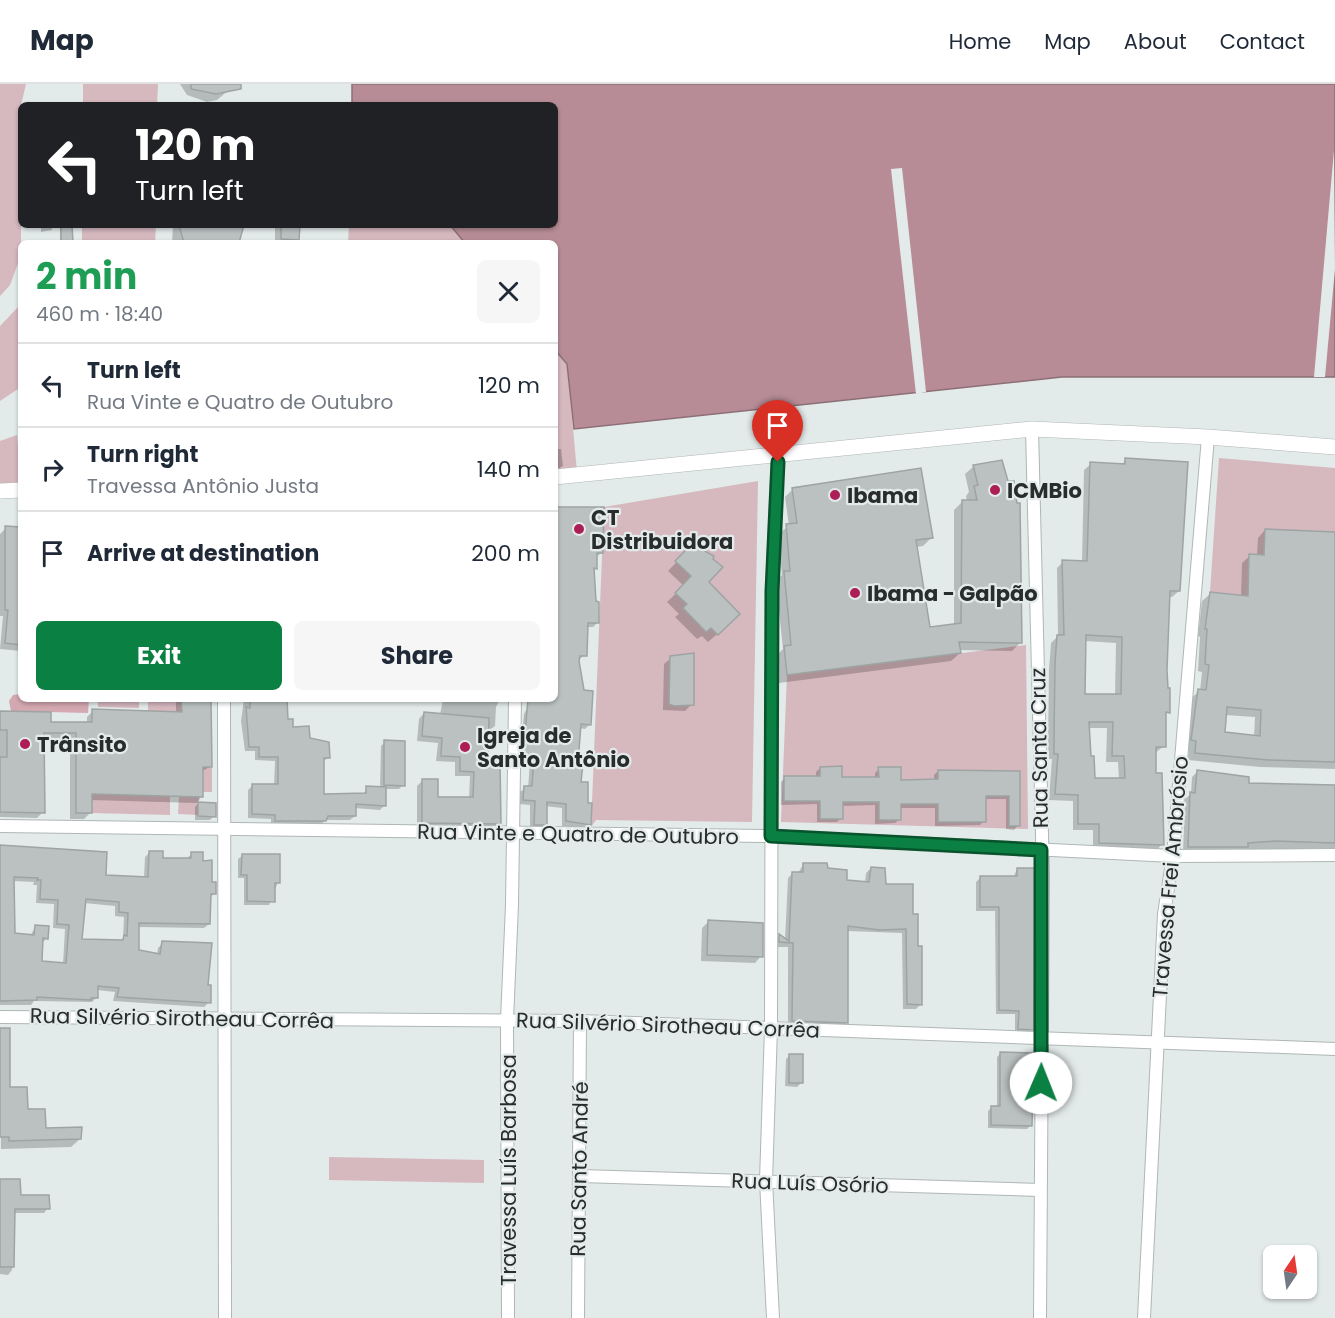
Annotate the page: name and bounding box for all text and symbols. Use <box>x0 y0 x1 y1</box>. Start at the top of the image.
text: Map <box>30 21 94 60</box>
text: Home <box>949 27 1011 56</box>
text: Map <box>1044 27 1091 56</box>
text: About <box>1124 27 1187 56</box>
text: Contact <box>1220 27 1305 56</box>
text: 120 m <box>135 116 256 175</box>
icon: left <box>36 126 114 204</box>
text: Turn left <box>135 172 244 209</box>
text: 2 min <box>36 251 137 302</box>
button: close <box>477 260 540 323</box>
text: 460 m · 18:40 <box>36 300 163 328</box>
text: Turn left <box>87 355 181 386</box>
icon: left <box>36 369 69 402</box>
text: 120 m <box>478 370 540 401</box>
text: Rua Vinte e Quatro de Outubro <box>87 388 393 416</box>
pin <box>752 400 803 462</box>
icon: arrive <box>761 409 794 442</box>
text: Turn right <box>87 439 198 470</box>
icon: right <box>36 453 69 486</box>
text: 140 m <box>477 454 540 485</box>
text: Travessa Antônio Justa <box>87 472 319 500</box>
place label: ICMBio <box>1007 476 1082 505</box>
place label: Ibama <box>847 481 918 510</box>
marker: ICMBio <box>988 483 1002 497</box>
marker: Ibama <box>828 488 842 502</box>
place label: CT Distribuidora <box>591 503 733 556</box>
marker: CT Distribuidora <box>572 522 586 536</box>
icon: arrive <box>36 537 69 570</box>
text: Arrive at destination <box>87 538 319 569</box>
text: 200 m <box>471 538 540 569</box>
place label: Ibama - Galpão <box>867 579 1038 608</box>
marker: Ibama - Galpão <box>848 586 862 600</box>
button: Exit <box>36 621 282 690</box>
button: Share <box>294 621 540 690</box>
street label: Rua Santa Cruz <box>1023 668 1055 828</box>
place label: Igreja de Santo Antônio <box>477 721 630 774</box>
place label: Trânsito <box>37 730 127 759</box>
marker: Trânsito <box>18 737 32 751</box>
marker: Igreja de Santo Antônio <box>458 740 472 754</box>
street label: Travessa Frei Ambrósio <box>1145 755 1195 999</box>
street label: Rua Vinte e Quatro de Outubro <box>417 817 739 851</box>
street label: Rua Silvério Sirotheau Corrêa <box>30 1001 334 1035</box>
street label: Rua Silvério Sirotheau Corrêa <box>516 1005 820 1045</box>
position arrow <box>1009 1051 1073 1115</box>
street label: Travessa Luís Barbosa <box>494 1054 523 1286</box>
street label: Rua Santo André <box>563 1081 595 1257</box>
street label: Rua Luís Osório <box>731 1166 889 1200</box>
north arrow <box>1263 1245 1317 1299</box>
map controls <box>1263 1245 1317 1299</box>

